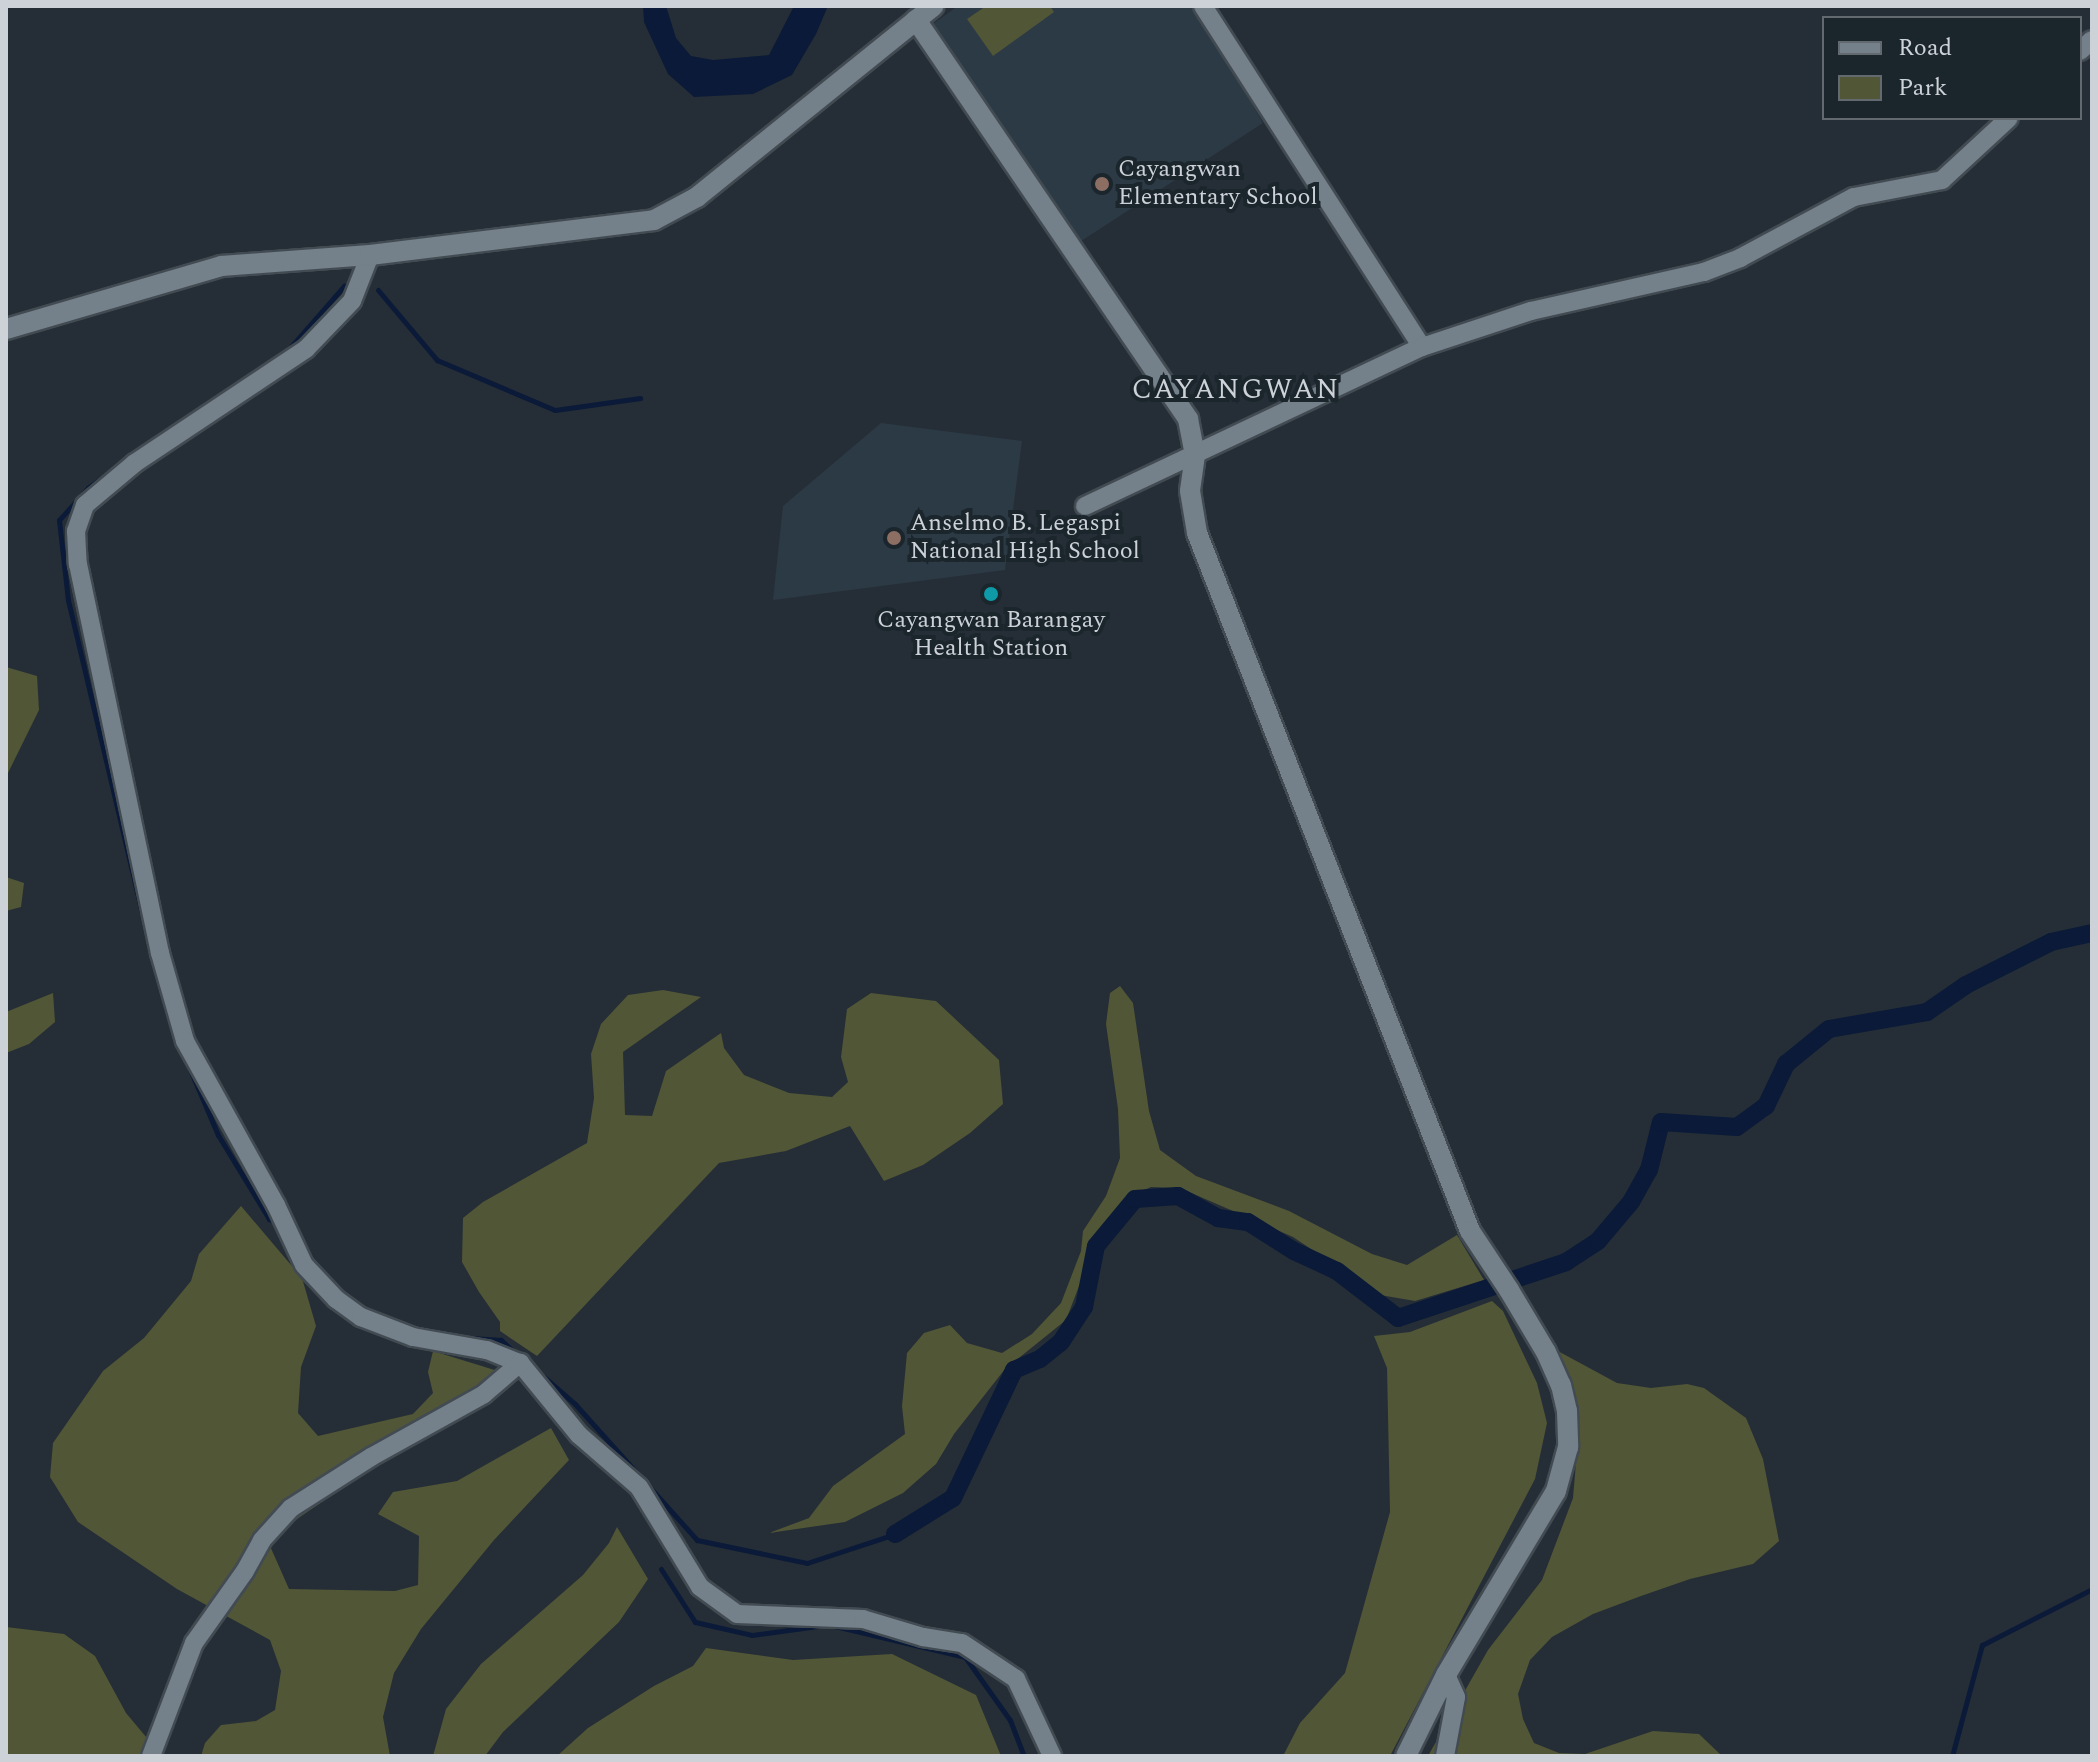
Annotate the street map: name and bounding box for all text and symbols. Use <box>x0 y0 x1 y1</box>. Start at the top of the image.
legend <box>1822 16 2082 120</box>
text: Road <box>1898 30 1952 66</box>
text: Park <box>1898 70 1948 106</box>
place label: Cayangwan Elementary School <box>1118 156 1318 212</box>
marker: Cayangwan Elementary School <box>1093 175 1111 193</box>
district label: CAYANGWAN <box>1132 373 1340 407</box>
place label: Anselmo B. Legaspi National High School <box>910 510 1140 566</box>
marker: Anselmo B. Legaspi National High School <box>885 529 903 547</box>
marker: Cayangwan Barangay Health Station <box>982 585 1000 603</box>
place label: Cayangwan Barangay Health Station <box>877 607 1105 663</box>

